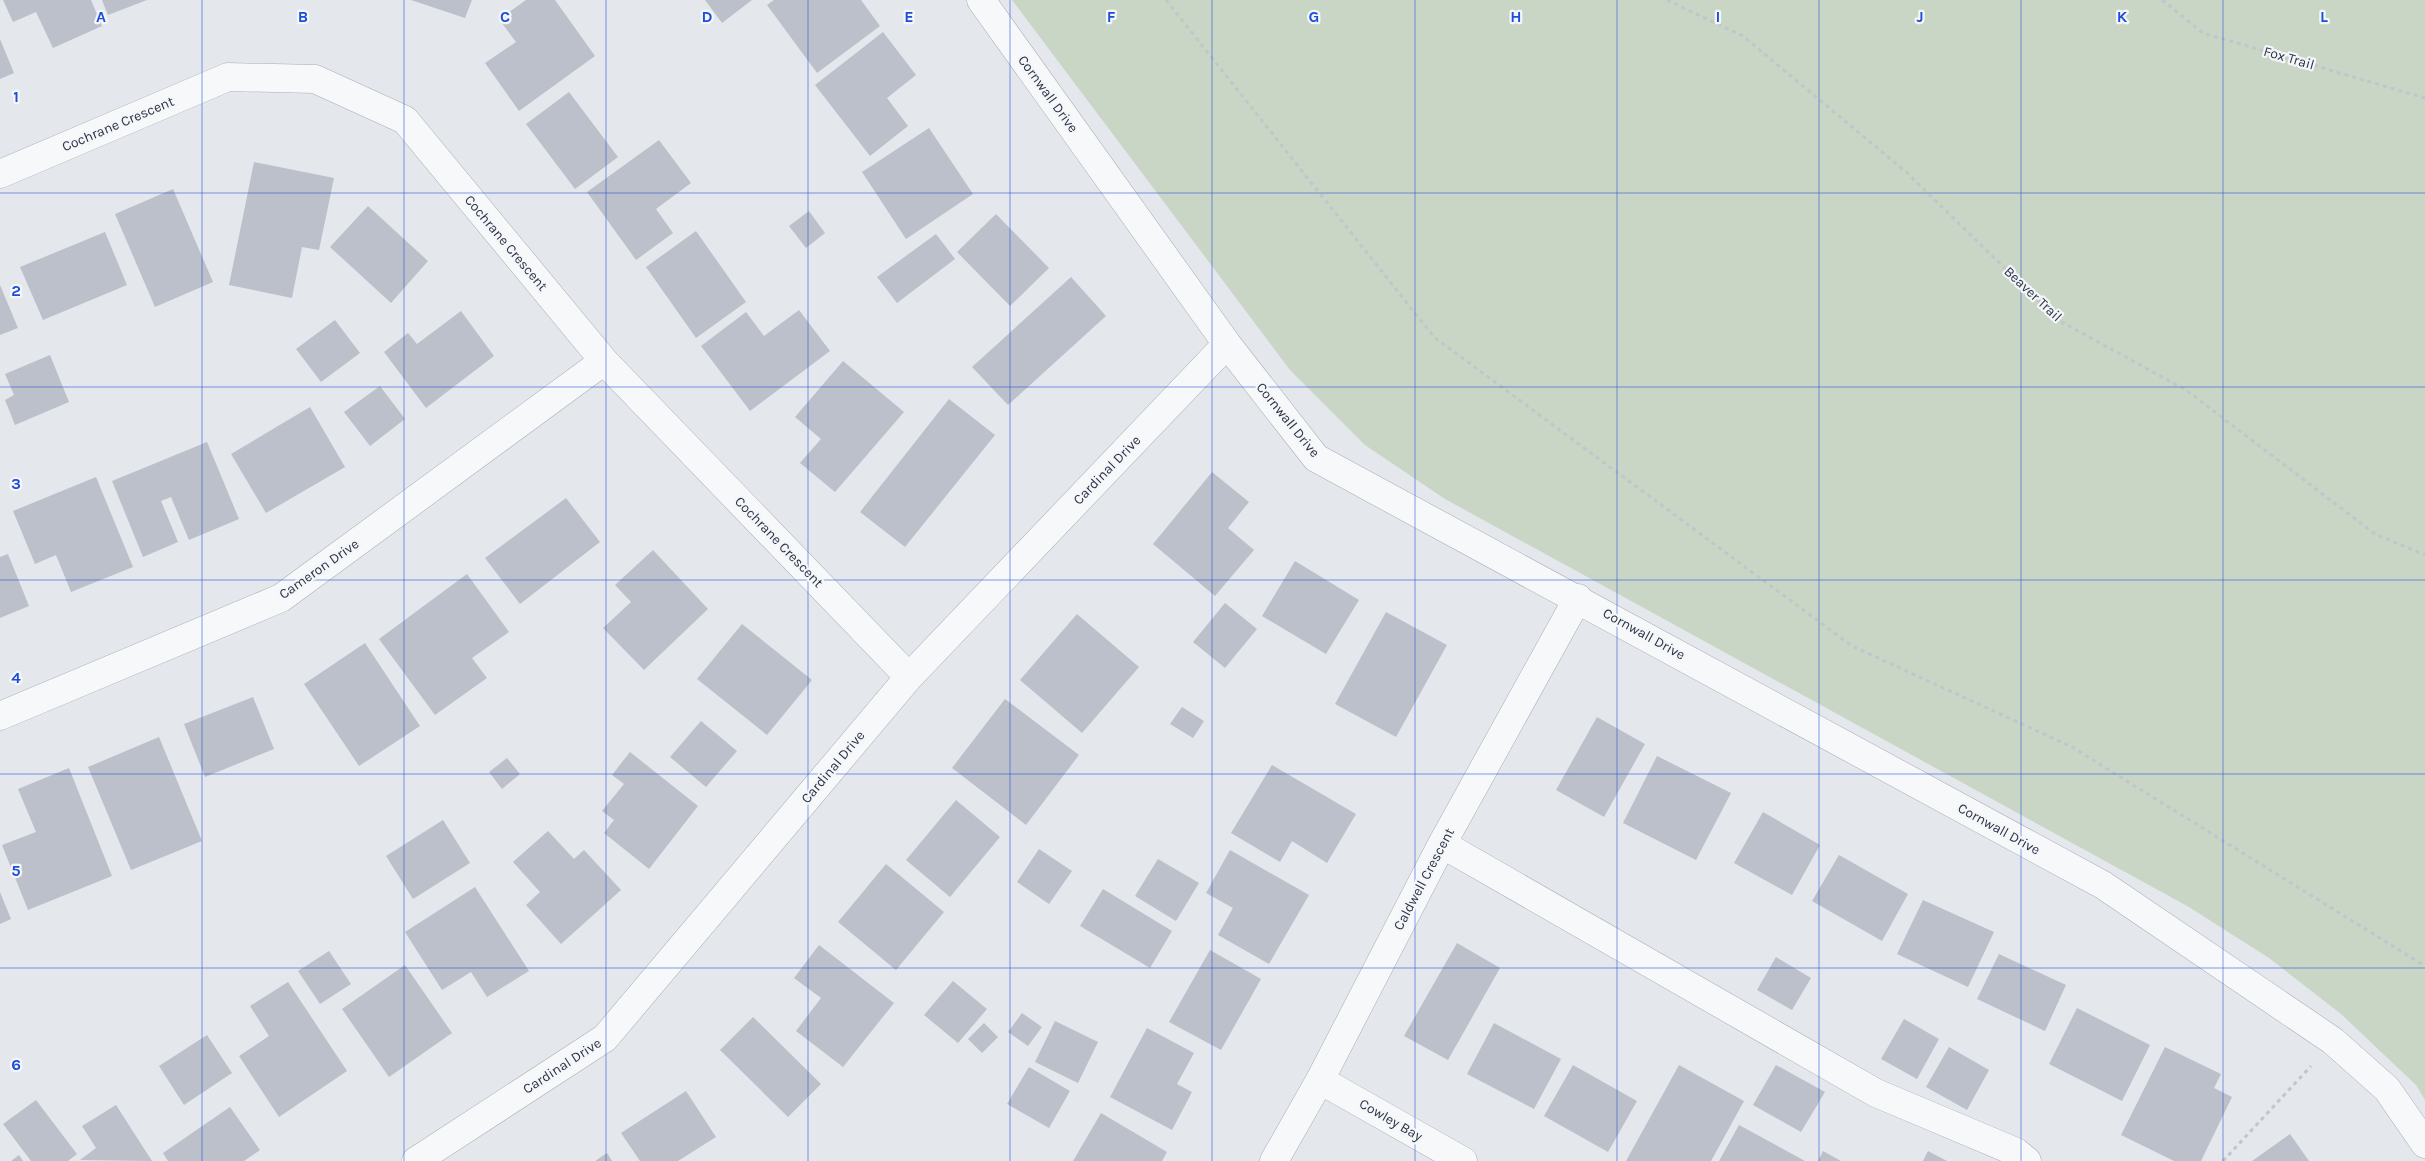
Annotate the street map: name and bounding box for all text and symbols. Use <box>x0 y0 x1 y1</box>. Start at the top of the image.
text: A <box>96 7 106 26</box>
text: B <box>298 7 308 26</box>
text: C <box>500 7 510 26</box>
text: D <box>702 7 713 26</box>
text: E <box>904 7 914 26</box>
text: F <box>1107 7 1116 26</box>
text: G <box>1309 7 1319 26</box>
text: H <box>1510 7 1522 26</box>
text: I <box>1716 7 1720 26</box>
text: J <box>1916 7 1924 26</box>
text: K <box>2117 7 2128 26</box>
text: L <box>2320 7 2328 26</box>
street label: Fox Trail <box>2262 43 2316 73</box>
street label: Cornwall Drive <box>1014 52 1082 136</box>
text: 1 <box>13 87 19 106</box>
street label: Cochrane Crescent <box>59 93 177 155</box>
street label: Cochrane Crescent <box>461 192 551 294</box>
street label: Beaver Trail <box>2000 263 2066 325</box>
text: 2 <box>11 281 21 300</box>
street label: Cornwall Drive <box>1253 379 1323 461</box>
street label: Cardinal Drive <box>1070 432 1144 508</box>
text: 3 <box>11 474 21 493</box>
street label: Cochrane Crescent <box>731 493 827 591</box>
street label: Cameron Drive <box>276 535 362 603</box>
street label: Cornwall Drive <box>1600 604 1688 664</box>
text: 4 <box>11 668 21 687</box>
street label: Cardinal Drive <box>798 727 868 807</box>
street label: Cornwall Drive <box>1955 799 2043 859</box>
street label: Caldwell Crescent <box>1390 825 1458 933</box>
text: 5 <box>11 861 21 880</box>
street label: Cardinal Drive <box>520 1034 604 1098</box>
text: 6 <box>11 1055 21 1074</box>
street label: Cowley Bay <box>1356 1095 1426 1145</box>

